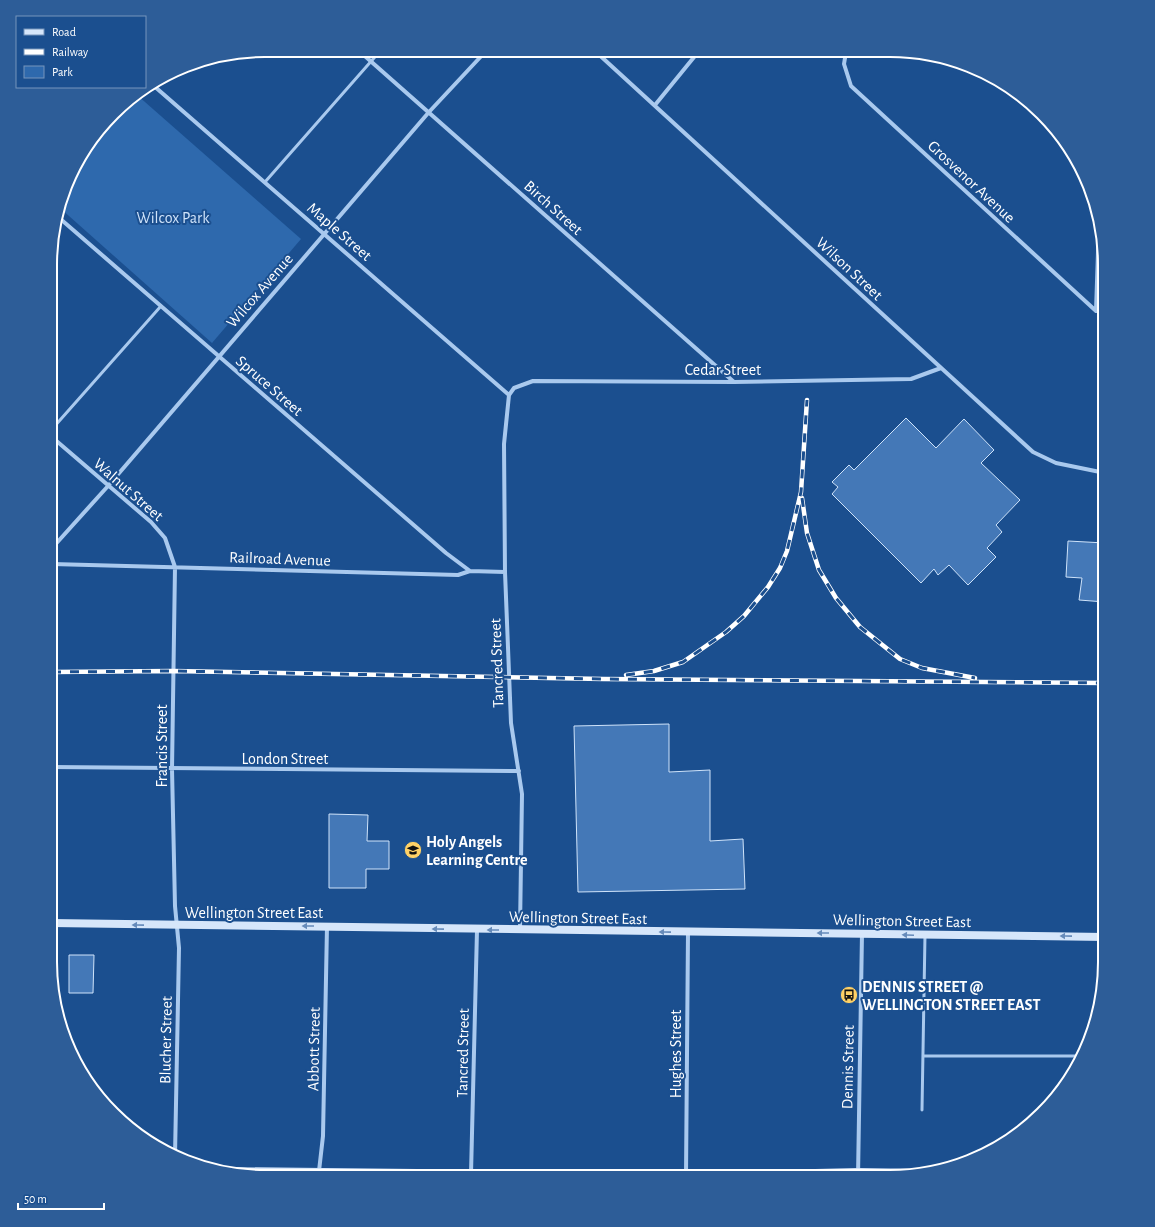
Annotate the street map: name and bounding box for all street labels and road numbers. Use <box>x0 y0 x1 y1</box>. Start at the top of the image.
street label: Grosvenor Avenue <box>925 138 1018 226</box>
street label: Birch Street <box>521 178 586 238</box>
street label: Maple Street <box>304 200 375 264</box>
street label: Wilson Street <box>813 234 886 303</box>
street label: Wilcox Avenue <box>223 251 296 331</box>
street label: Spruce Street <box>233 353 306 419</box>
street label: Cedar Street <box>685 362 761 378</box>
street label: Walnut Street <box>90 455 166 524</box>
street label: Railroad Avenue <box>229 549 331 569</box>
street label: Tancred Street <box>487 618 507 708</box>
street label: Francis Street <box>154 704 170 788</box>
street label: London Street <box>242 751 328 767</box>
street label: Wellington Street East <box>185 905 323 921</box>
street label: Wellington Street East <box>509 909 647 927</box>
street label: Wellington Street East <box>833 912 971 930</box>
street label: Blucher Street <box>157 996 175 1084</box>
street label: Abbott Street <box>305 1007 323 1091</box>
street label: Tancred Street <box>454 1008 472 1098</box>
street label: Hughes Street <box>668 1010 684 1098</box>
street label: Dennis Street <box>839 1025 857 1109</box>

